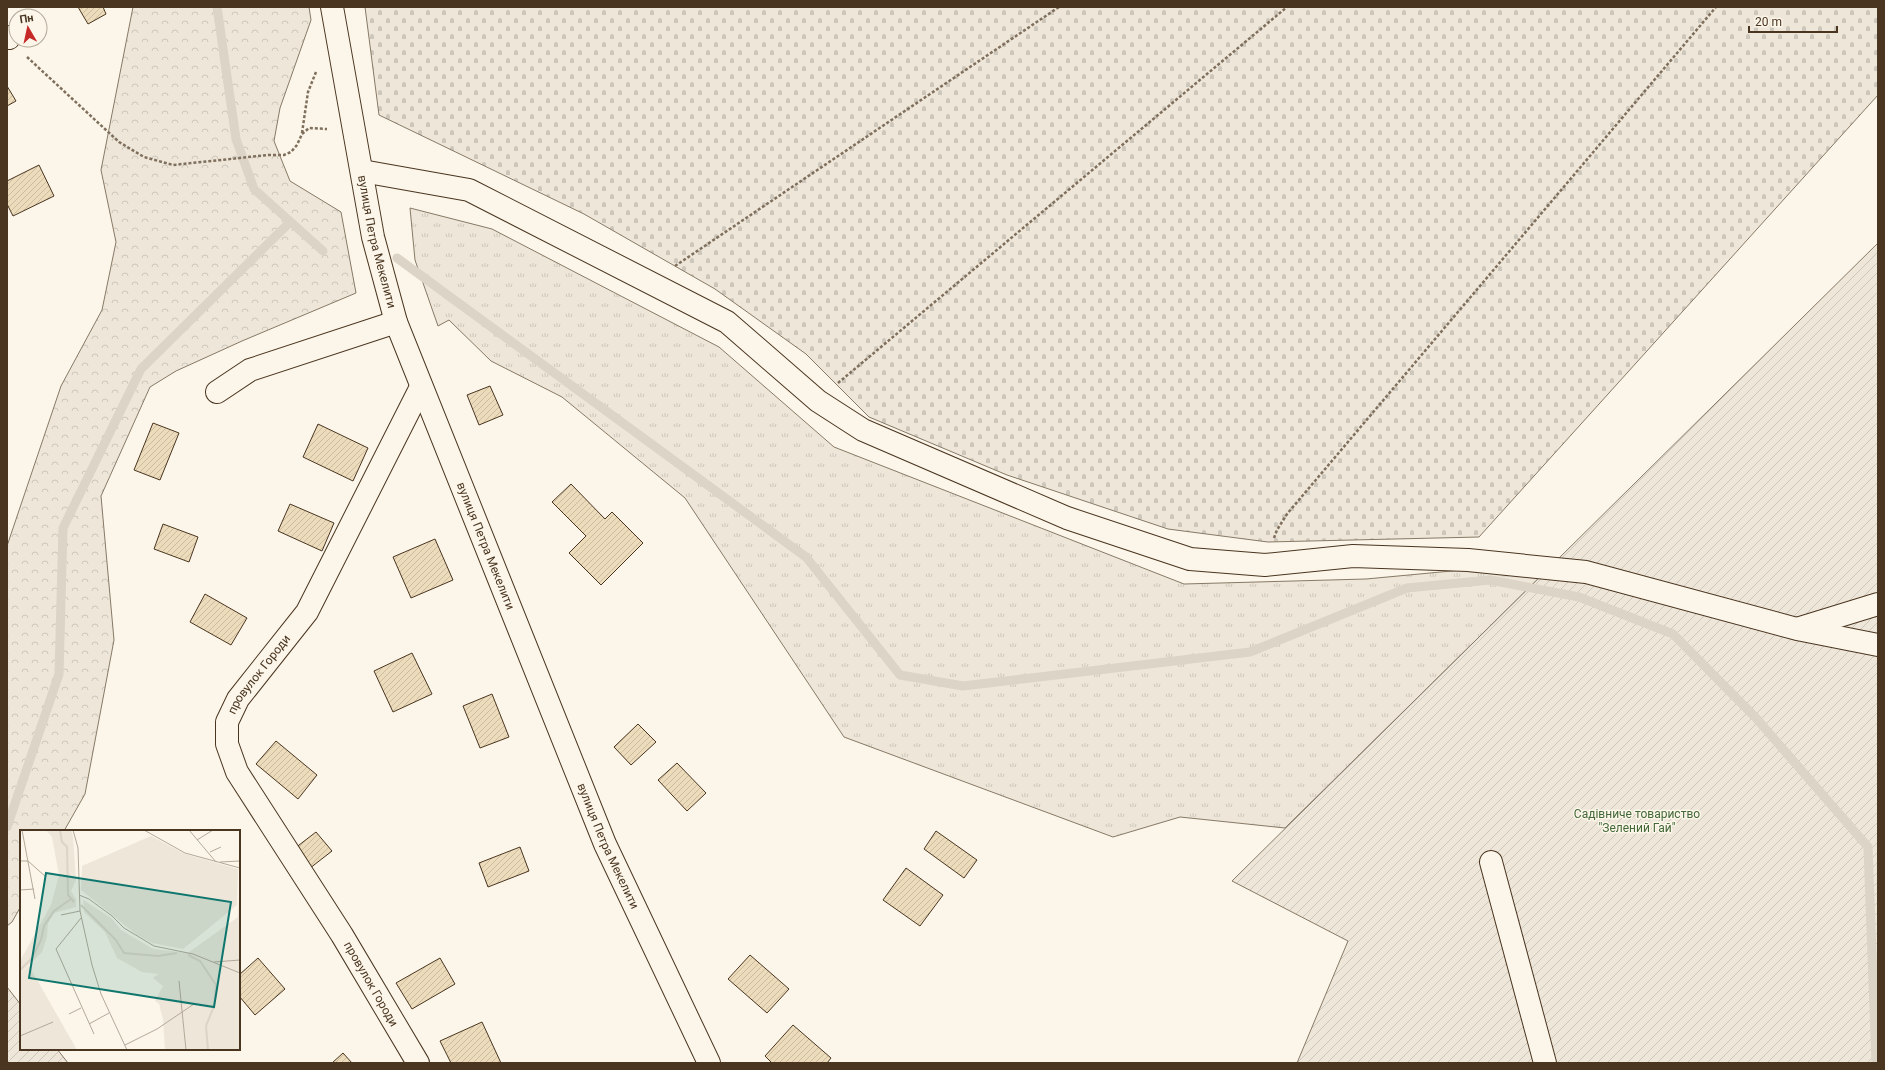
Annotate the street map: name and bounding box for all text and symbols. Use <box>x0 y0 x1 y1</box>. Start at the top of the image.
north arrow <box>8 8 48 48</box>
scale bar <box>1749 8 1837 34</box>
text: Пн <box>19 11 34 26</box>
text: 20 m <box>1755 15 1782 29</box>
street label: вулиця Петра Мекелити <box>355 174 399 310</box>
street label: вулиця Петра Мекелити <box>454 480 518 612</box>
street label: провулок Городи <box>225 632 293 716</box>
street label: вулиця Петра Мекелити <box>574 781 642 911</box>
park label: Садівниче товариство "Зелений Гай" <box>1574 807 1700 835</box>
inset map <box>20 830 240 1050</box>
street label: провулок Городи <box>341 939 401 1029</box>

